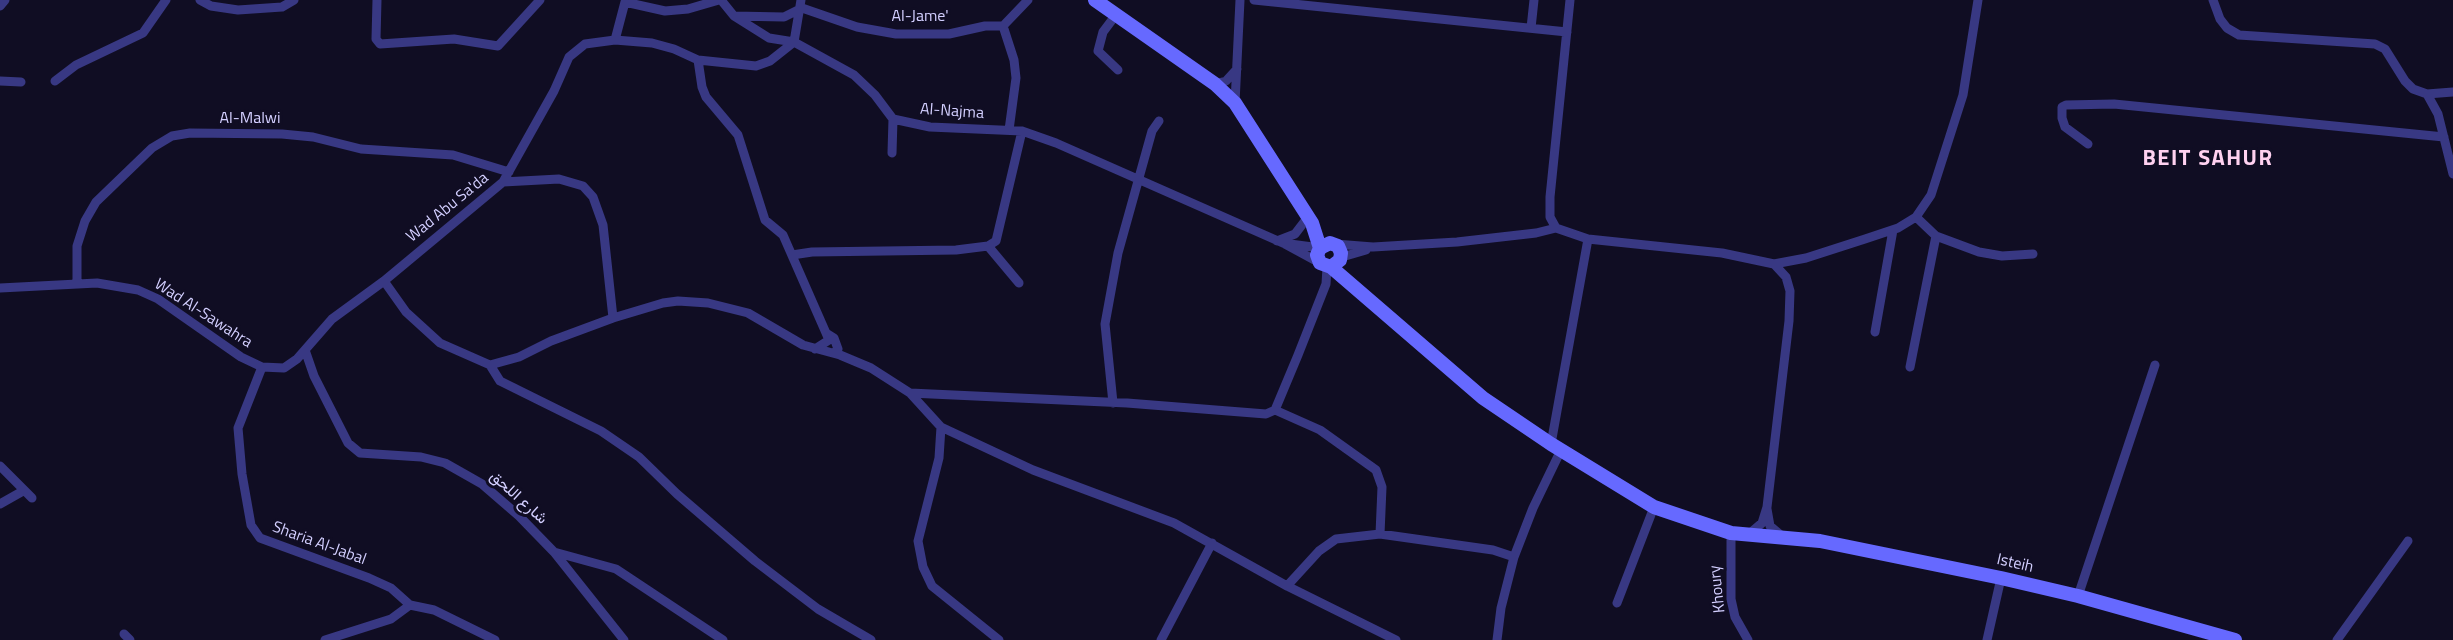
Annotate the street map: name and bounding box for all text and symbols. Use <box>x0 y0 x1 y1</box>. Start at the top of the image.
street label: Al-Jame' <box>892 7 948 27</box>
street label: Al-Najma <box>919 100 985 124</box>
street label: Al-Malwi <box>219 109 281 129</box>
district label: BEIT SAHUR <box>2142 147 2274 173</box>
street label: Wad Abu Sa'da <box>403 169 493 247</box>
street label: Wad Al-Sawahra <box>151 275 255 353</box>
street label: شارع اللحق <box>485 467 551 529</box>
street label: Sharia Al-Jabal <box>269 518 369 570</box>
street label: Isteih <box>1995 550 2035 578</box>
street label: Khoury <box>1706 564 1730 614</box>

